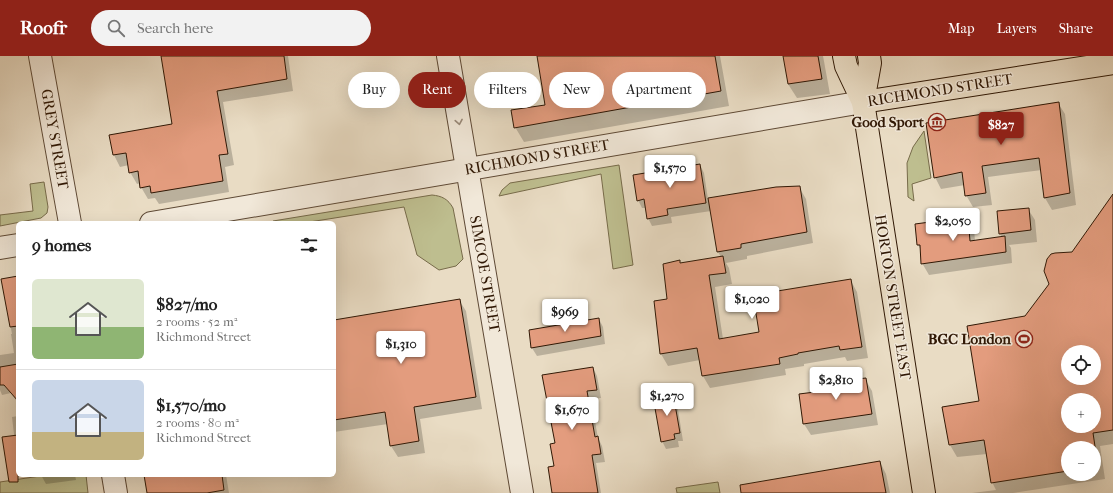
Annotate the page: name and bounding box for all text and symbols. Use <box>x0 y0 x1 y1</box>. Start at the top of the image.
search box <box>91 10 371 46</box>
text: Roofr <box>20 17 67 39</box>
icon: search <box>105 17 127 39</box>
text: Search here <box>137 19 213 37</box>
text: Map <box>948 20 975 37</box>
text: Layers <box>997 20 1037 37</box>
text: Share <box>1059 20 1093 37</box>
street label: RICHMOND STREET <box>866 69 1015 110</box>
chip: Buy <box>348 72 400 108</box>
chip: Rent <box>408 72 466 108</box>
chip: Filters <box>474 72 541 108</box>
chip: New <box>549 72 604 108</box>
chip: Apartment <box>612 72 706 108</box>
street label: GREY STREET <box>37 88 73 191</box>
museum icon: Good Sport <box>927 112 947 132</box>
pin: $827 <box>977 112 1025 146</box>
place label: Good Sport <box>852 113 925 131</box>
text: $827 <box>988 117 1014 132</box>
one-way arrow <box>455 119 463 125</box>
street label: RICHMOND STREET <box>463 135 612 179</box>
pin: $1,570 <box>637 155 703 189</box>
text: $1,570 <box>654 160 686 175</box>
pin: $2,050 <box>920 208 986 242</box>
street label: HORTON STREET EAST <box>871 213 915 382</box>
text: $2,050 <box>935 213 971 228</box>
street label: SIMCOE STREET <box>466 214 504 335</box>
icon: filters <box>298 234 320 256</box>
text: 9 homes <box>32 235 91 255</box>
pin: $1,020 <box>719 286 785 320</box>
text: $1,020 <box>734 291 770 306</box>
text: $827/mo <box>156 294 217 314</box>
icon: home <box>64 295 112 343</box>
pin: $969 <box>541 299 589 333</box>
text: $969 <box>551 304 579 319</box>
text: 2 rooms · 52 m² <box>156 314 237 329</box>
text: Richmond Street <box>156 329 251 344</box>
sports icon: BGC London <box>1014 329 1034 349</box>
place label: BGC London <box>928 330 1011 348</box>
pin: $1,310 <box>368 331 434 365</box>
text: $1,310 <box>385 336 417 351</box>
map controls <box>1061 345 1101 481</box>
button: locate <box>1061 345 1101 385</box>
pin: $2,810 <box>803 367 869 401</box>
text: $2,810 <box>819 372 853 387</box>
pin: $1,270 <box>634 383 700 417</box>
text: $1,270 <box>650 388 684 403</box>
button: + <box>1061 393 1101 433</box>
text: $1,570/mo <box>156 395 226 415</box>
icon: home <box>64 396 112 444</box>
pin: $1,670 <box>539 397 605 431</box>
text: $1,670 <box>555 402 589 417</box>
text: 2 rooms · 80 m² <box>156 415 239 430</box>
text: Richmond Street <box>156 430 251 445</box>
button: − <box>1061 441 1101 481</box>

